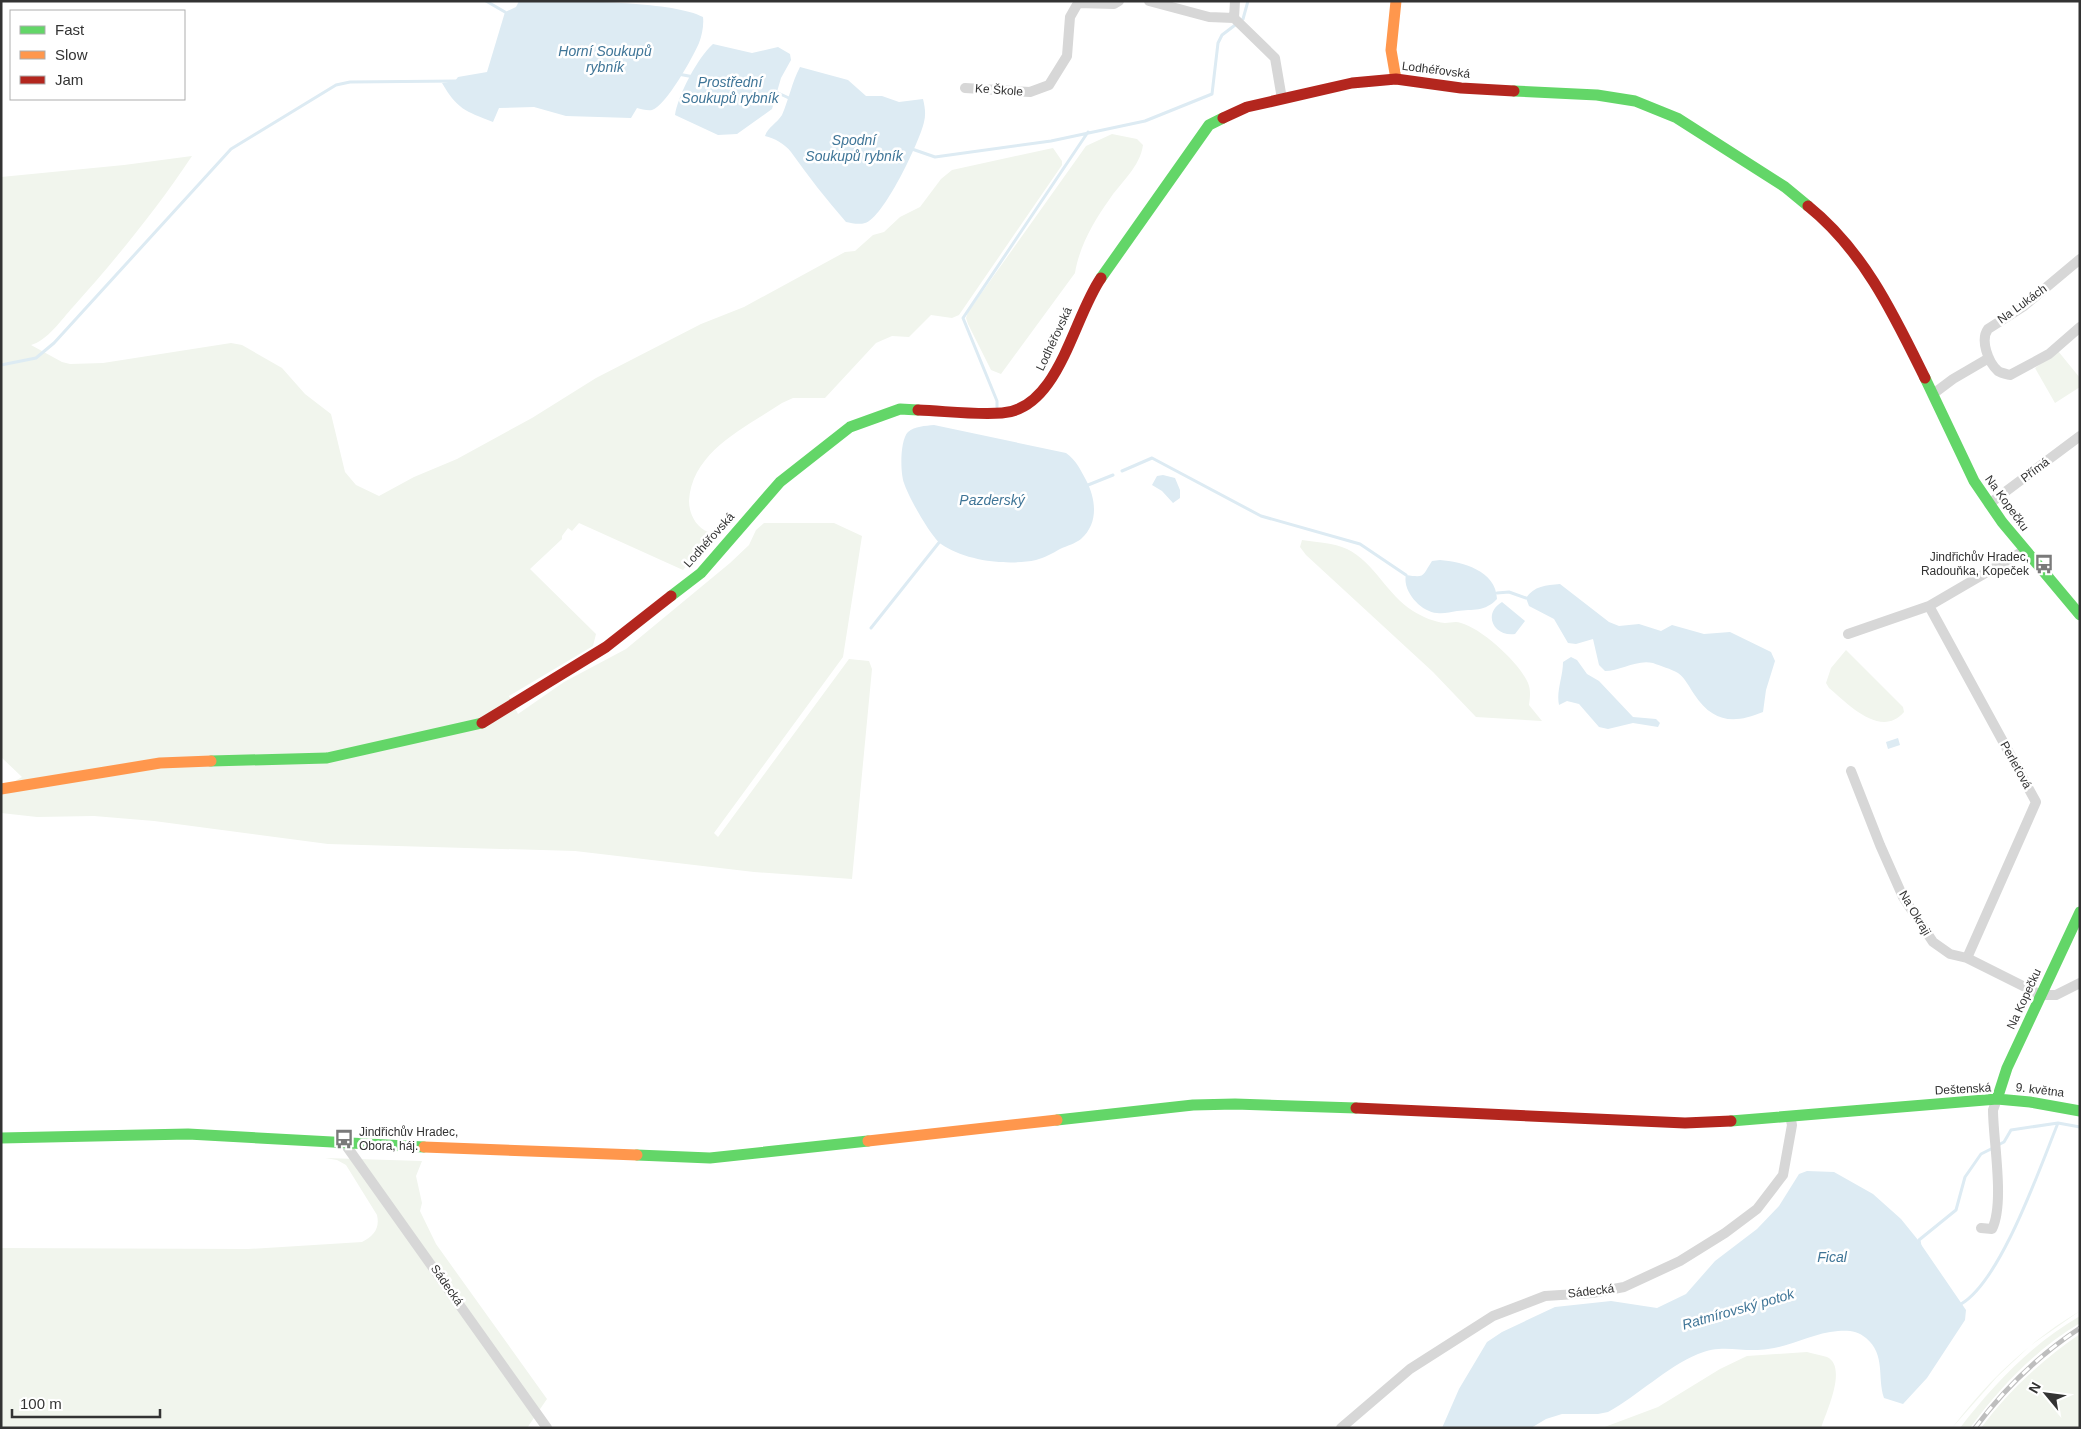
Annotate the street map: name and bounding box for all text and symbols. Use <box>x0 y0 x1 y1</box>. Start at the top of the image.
legend <box>10 10 185 100</box>
text: Fast <box>55 21 85 38</box>
water label: Horní Soukupů rybník <box>558 43 652 75</box>
text: Slow <box>55 46 88 63</box>
street label: Lodhéřovská <box>1401 59 1471 81</box>
text: Jam <box>55 71 83 88</box>
water label: Prostřední Soukupů rybník <box>681 74 780 106</box>
street label: Ke Škole <box>975 80 1024 99</box>
water label: Spodní Soukupů rybník <box>805 132 904 164</box>
street label: Na Lukách <box>1995 281 2049 327</box>
street label: Lodhéřovská <box>1033 305 1075 373</box>
street label: Přímá <box>2018 455 2052 485</box>
street label: Na Kopečku <box>1982 472 2032 534</box>
water label: Pazderský <box>959 492 1026 508</box>
street label: Lodhéřovská <box>681 510 737 570</box>
place label: Jindřichův Hradec, Radouňka, Kopeček <box>1921 550 2030 578</box>
bus stop icon: Jindřichův Hradec, Radouňka, Kopeček <box>2033 553 2055 575</box>
street label: Perleťová <box>1997 739 2035 791</box>
street label: Na Okraji <box>1896 888 1934 938</box>
street label: Na Kopečku <box>2004 966 2044 1032</box>
street label: 9. května <box>2015 1080 2065 1100</box>
street label: Deštenská <box>1934 1081 1992 1097</box>
place label: Jindřichův Hradec, Obora, háj. <box>359 1125 458 1153</box>
bus stop icon: Jindřichův Hradec, Obora, háj. <box>333 1128 355 1150</box>
water label: Fical <box>1817 1249 1848 1265</box>
street label: Sádecká <box>428 1262 466 1308</box>
street label: Sádecká <box>1567 1281 1615 1301</box>
water label: Ratmírovský potok <box>1680 1285 1797 1333</box>
north arrow <box>2021 1369 2071 1419</box>
text: N <box>2025 1379 2044 1396</box>
scale bar <box>12 1386 160 1418</box>
text: 100 m <box>20 1395 62 1412</box>

